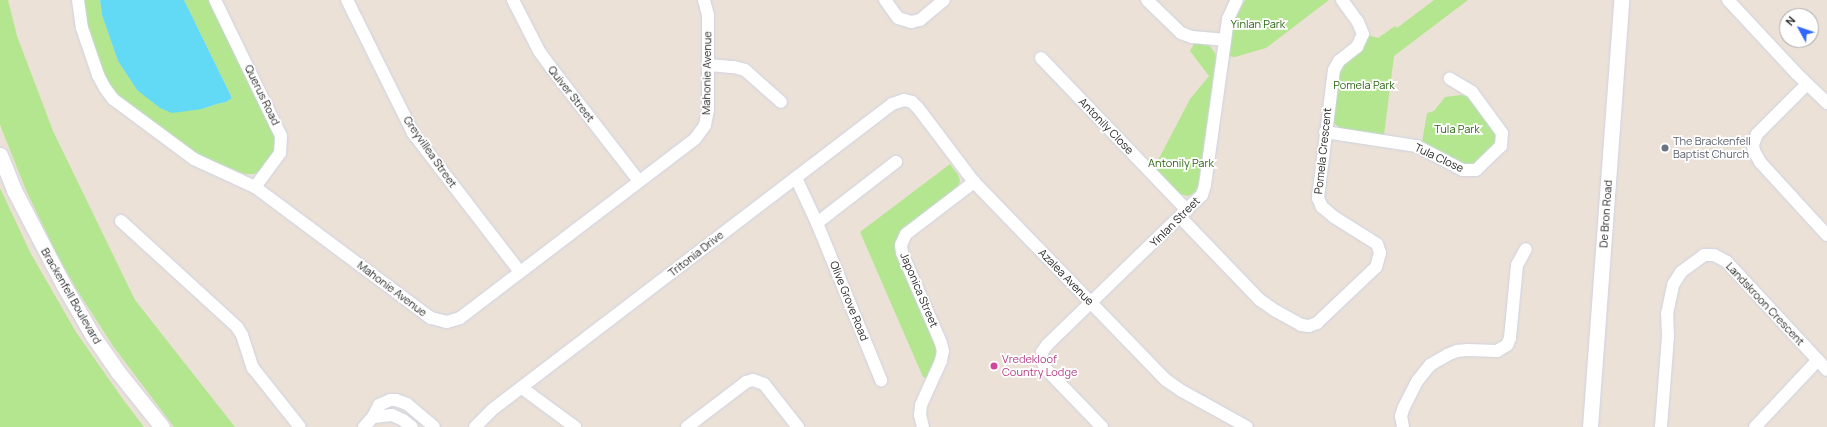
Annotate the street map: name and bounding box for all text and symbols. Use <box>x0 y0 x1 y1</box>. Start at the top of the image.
north arrow <box>1779 8 1819 48</box>
text: N <box>1782 13 1798 28</box>
park label: Yinlan Park <box>1231 17 1285 31</box>
street label: Mahonie Avenue <box>700 31 714 115</box>
street label: Querus Road <box>242 63 282 127</box>
street label: Quiver Street <box>545 63 597 125</box>
park label: Pomela Park <box>1333 78 1395 92</box>
street label: Antonily Close <box>1076 95 1136 157</box>
street label: Pomela Crescent <box>1312 107 1334 195</box>
street label: Greyvillea Street <box>401 114 459 190</box>
park label: Tula Park <box>1434 122 1480 136</box>
place label: The Brackenfell Baptist Church <box>1673 135 1751 161</box>
street label: Tula Close <box>1412 141 1466 175</box>
marker: The Brackenfell Baptist Church <box>1660 143 1670 153</box>
park label: Antonily Park <box>1148 156 1214 170</box>
street label: De Bron Road <box>1597 180 1615 248</box>
street label: Yinlan Street <box>1147 194 1203 250</box>
street label: Tritonia Drive <box>666 228 726 280</box>
street label: Brackenfell Boulevard <box>38 246 104 346</box>
street label: Azalea Avenue <box>1036 246 1096 308</box>
street label: Japonica Street <box>897 251 941 329</box>
street label: Mahonie Avenue <box>355 259 429 319</box>
street label: Olive Grove Road <box>827 259 871 343</box>
street label: Landskroon Crescent <box>1723 260 1807 348</box>
place label: Vredekloof Country Lodge <box>1002 353 1077 379</box>
marker: Vredekloof Country Lodge <box>989 361 999 371</box>

